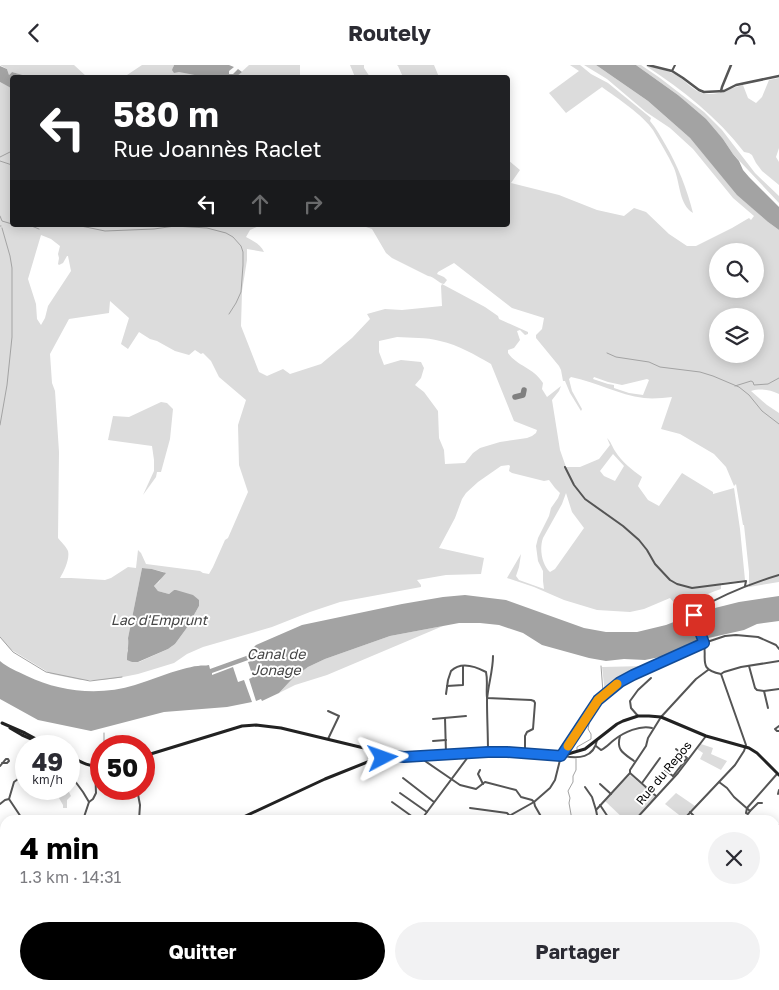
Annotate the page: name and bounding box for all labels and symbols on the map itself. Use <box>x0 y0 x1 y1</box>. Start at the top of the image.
pin <box>673 594 715 636</box>
water label: Lac d'Emprunt <box>111 611 209 628</box>
water label: Canal de Jonage <box>247 645 306 678</box>
position arrow <box>356 731 408 783</box>
speed limit sign: 50 <box>90 735 155 800</box>
street label: Rue du Repos <box>633 738 695 808</box>

